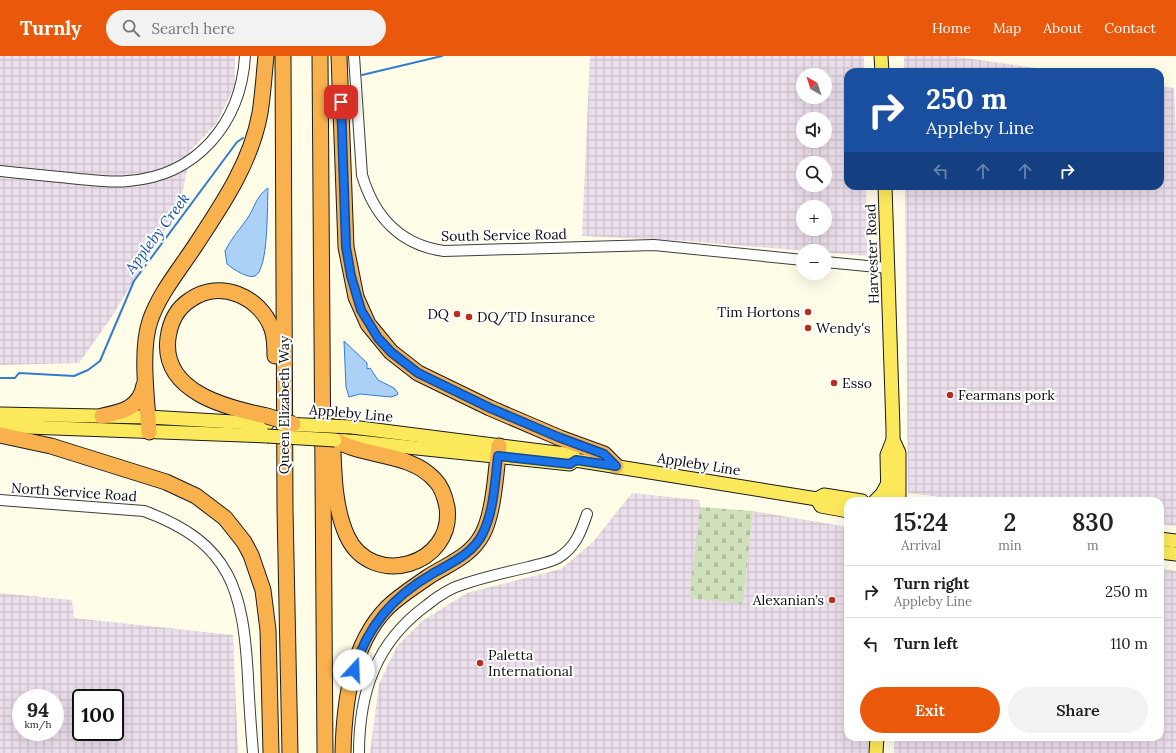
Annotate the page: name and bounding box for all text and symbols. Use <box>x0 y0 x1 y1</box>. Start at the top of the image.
search box <box>106 10 386 46</box>
text: Turnly <box>20 16 82 40</box>
icon: search <box>120 17 142 39</box>
text: Search here <box>152 19 235 38</box>
text: Home <box>932 19 971 37</box>
text: Map <box>993 19 1021 37</box>
text: About <box>1043 19 1082 37</box>
text: Contact <box>1104 19 1156 37</box>
north arrow <box>796 68 832 104</box>
map controls <box>796 68 832 280</box>
text: 250 m <box>926 81 1007 117</box>
icon: right <box>860 84 912 136</box>
pin <box>324 85 358 119</box>
icon: arrive <box>330 91 352 113</box>
button: sound <box>796 112 832 148</box>
text: Appleby Line <box>926 116 1034 139</box>
button: search <box>796 156 832 192</box>
icon: left <box>930 160 952 182</box>
icon: ahead <box>972 160 994 182</box>
icon: ahead <box>1014 160 1036 182</box>
icon: right <box>1056 160 1078 182</box>
water label: Appleby Creek <box>120 189 194 278</box>
button: + <box>796 200 832 236</box>
street label: Harvester Road <box>861 203 883 305</box>
street label: South Service Road <box>441 225 567 245</box>
button: − <box>796 244 832 280</box>
place label: Tim Hortons <box>717 303 800 321</box>
place label: DQ <box>427 305 449 323</box>
marker: Tim Hortons <box>803 307 813 317</box>
place label: DQ/TD Insurance <box>477 308 596 326</box>
marker: DQ <box>452 309 462 319</box>
marker: DQ/TD Insurance <box>464 312 474 322</box>
place label: Wendy's <box>816 319 871 337</box>
marker: Wendy's <box>803 323 813 333</box>
street label: Queen Elizabeth Way <box>275 335 293 474</box>
place label: Esso <box>842 374 872 392</box>
marker: Esso <box>829 378 839 388</box>
place label: Fearmans pork <box>958 386 1055 404</box>
marker: Fearmans pork <box>945 390 955 400</box>
street label: Appleby Line <box>307 400 394 426</box>
street label: Appleby Line <box>655 448 742 480</box>
street label: North Service Road <box>10 479 138 505</box>
text: 15:24 <box>894 507 948 538</box>
text: 2 <box>1004 507 1016 538</box>
text: 830 <box>1072 507 1114 538</box>
text: Arrival <box>901 537 941 554</box>
text: min <box>998 537 1022 554</box>
text: m <box>1087 537 1099 554</box>
text: Turn right <box>894 574 970 593</box>
icon: right <box>860 581 882 603</box>
text: 250 m <box>1105 582 1148 601</box>
place label: Alexanian’s <box>752 591 824 609</box>
text: Appleby Line <box>894 593 972 610</box>
marker: Alexanian’s <box>827 595 837 605</box>
icon: left <box>860 633 882 655</box>
text: Turn left <box>894 634 958 653</box>
text: 110 m <box>1110 634 1148 653</box>
place label: Paletta International <box>488 646 573 680</box>
position arrow <box>333 649 375 691</box>
marker: Paletta International <box>475 658 485 668</box>
button: Exit <box>860 687 1000 733</box>
button: Share <box>1008 687 1148 733</box>
speed limit sign: 100 <box>72 689 124 741</box>
text: 94 <box>27 697 49 722</box>
text: km/h <box>24 718 52 731</box>

